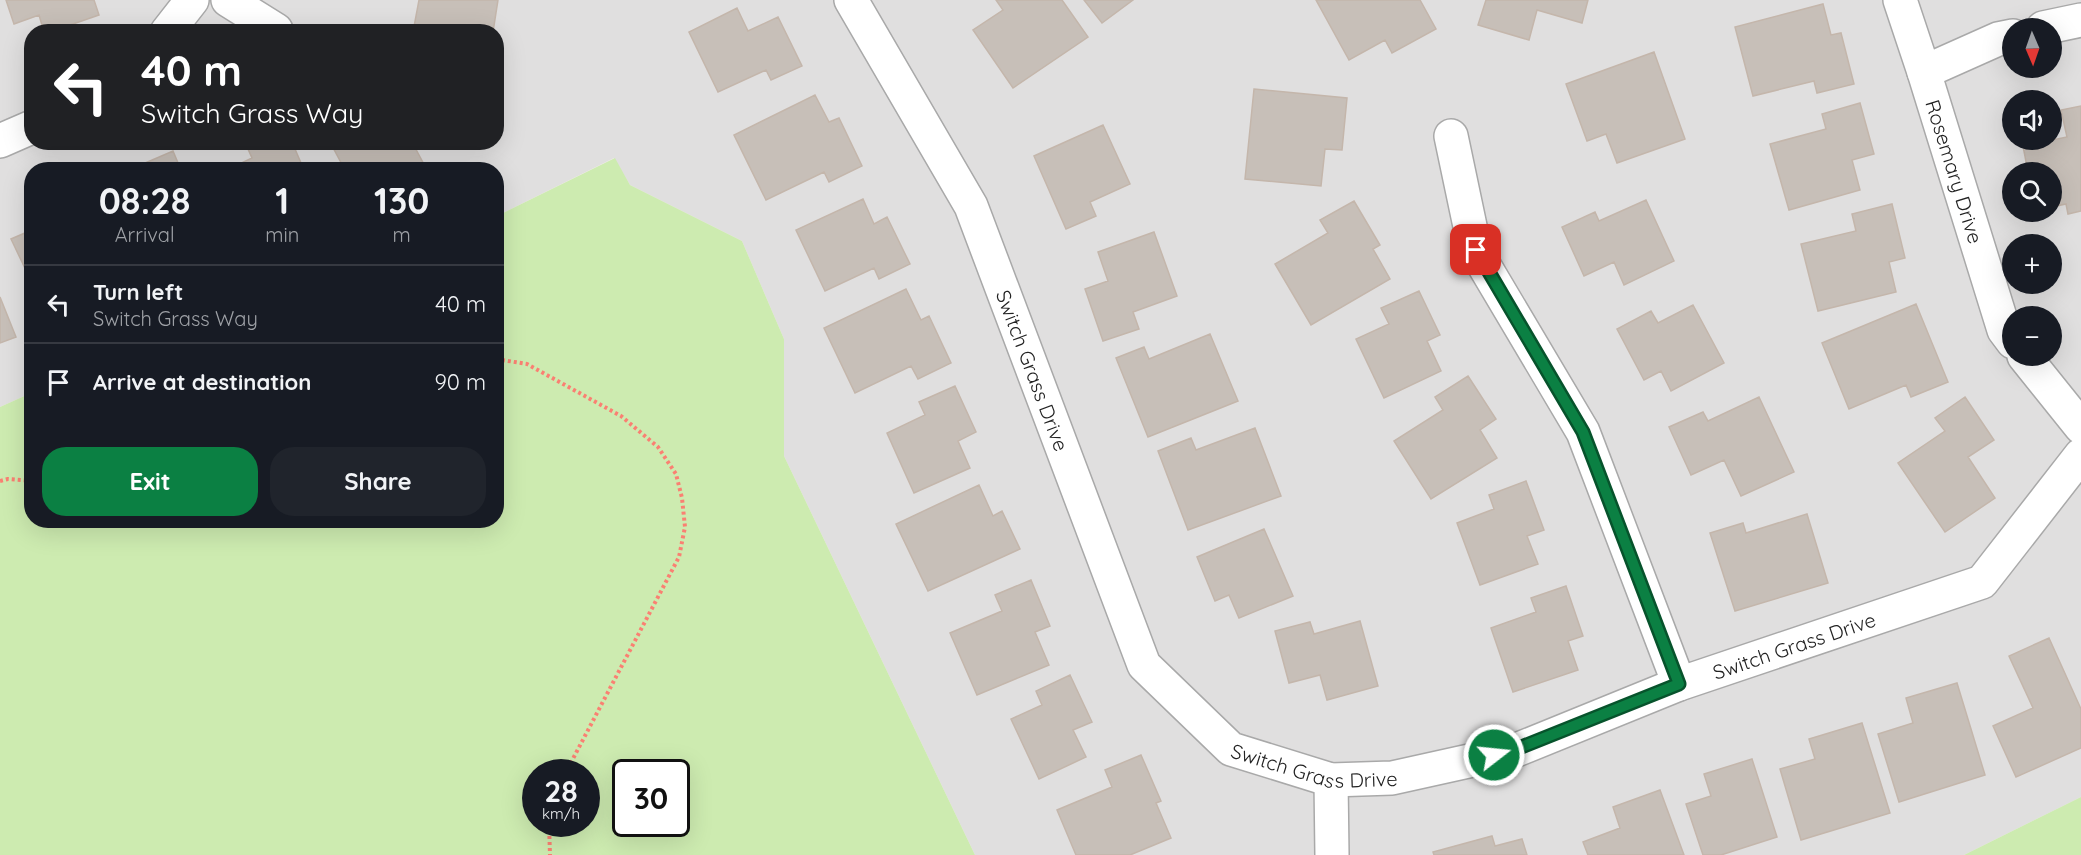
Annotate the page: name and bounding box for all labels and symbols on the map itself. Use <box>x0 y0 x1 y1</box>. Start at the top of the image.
north arrow <box>2002 18 2062 78</box>
street label: Rosemary Drive <box>1921 96 1989 246</box>
pin <box>1450 224 1501 275</box>
street label: Switch Grass Drive <box>991 286 1075 454</box>
street label: Switch Grass Drive <box>1709 606 1879 684</box>
position arrow <box>1462 723 1526 787</box>
street label: Switch Grass Drive <box>1228 737 1398 793</box>
speed limit sign: 30 <box>612 759 690 837</box>

